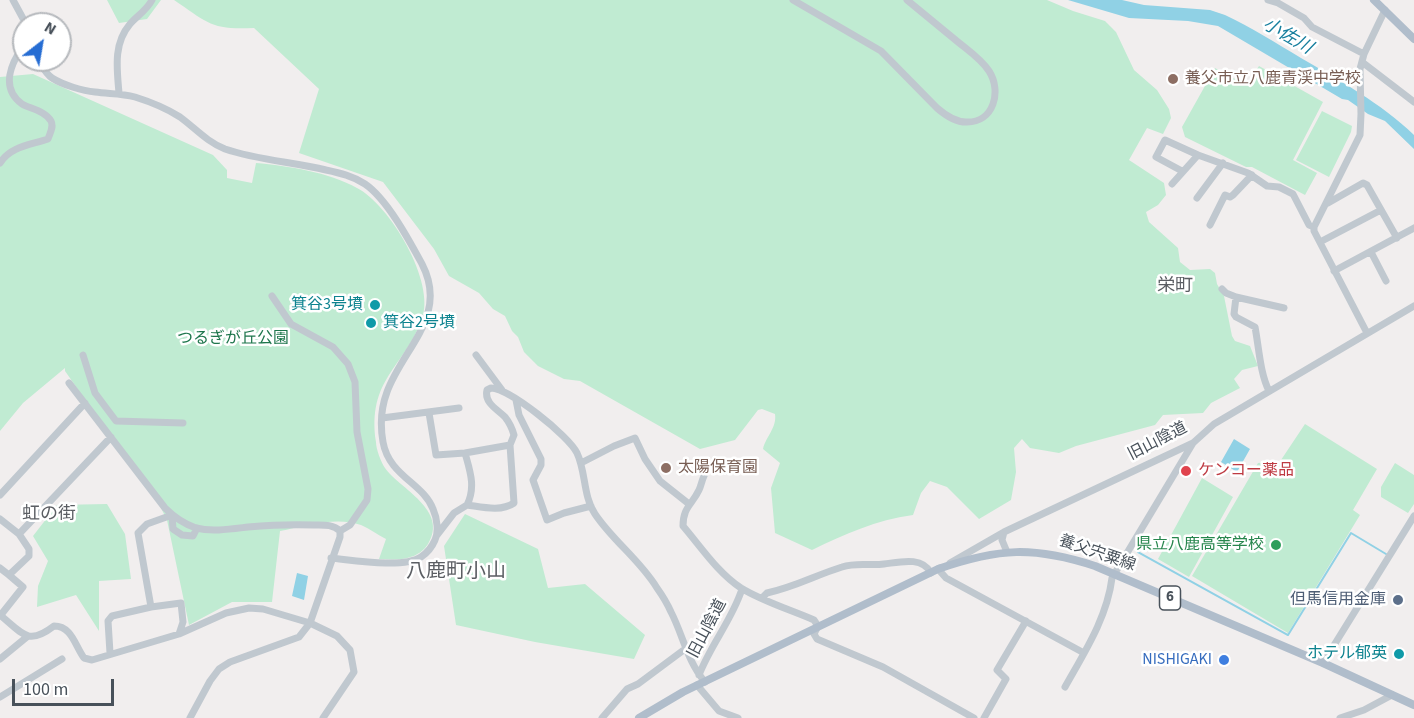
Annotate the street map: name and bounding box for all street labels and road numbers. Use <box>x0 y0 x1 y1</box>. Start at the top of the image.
street label: 旧山陰道 <box>1125 419 1191 465</box>
street label: 養父宍粟線 <box>1056 532 1138 576</box>
road number: 6 <box>1160 586 1180 610</box>
street label: 旧山陰道 <box>685 596 731 662</box>

